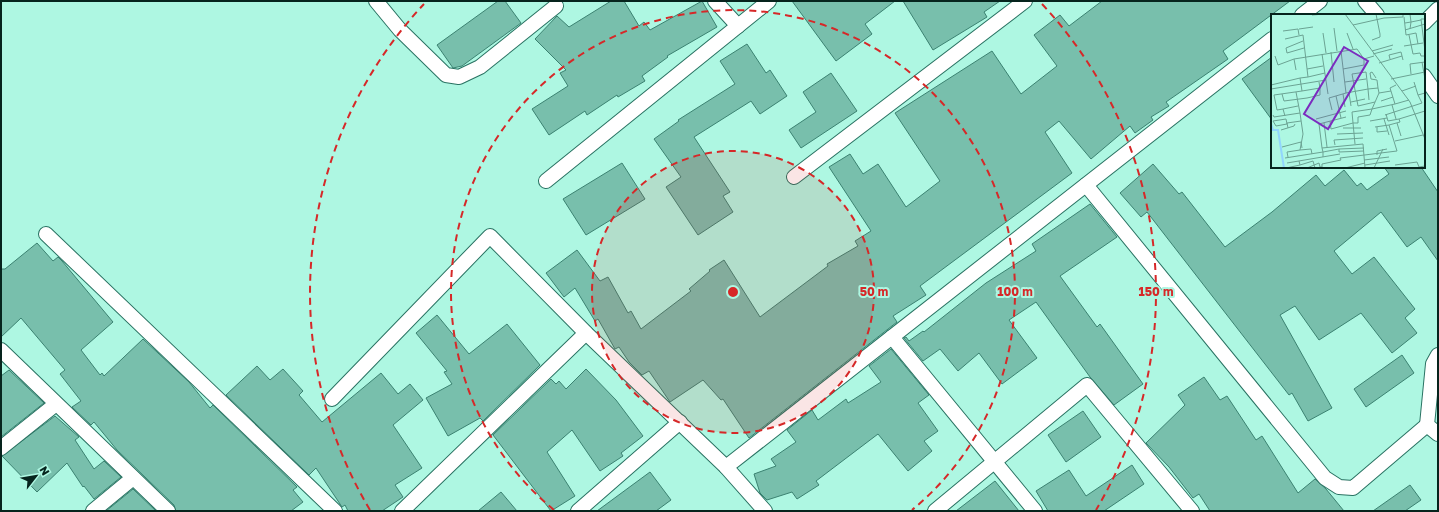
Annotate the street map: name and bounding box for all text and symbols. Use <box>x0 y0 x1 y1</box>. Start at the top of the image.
inset map <box>1271 14 1425 168</box>
text: 50 m <box>860 284 888 299</box>
text: 100 m <box>997 284 1033 299</box>
text: 150 m <box>1139 284 1173 299</box>
centre of rings <box>726 285 740 299</box>
north arrow <box>16 456 56 496</box>
text: N <box>37 464 53 478</box>

